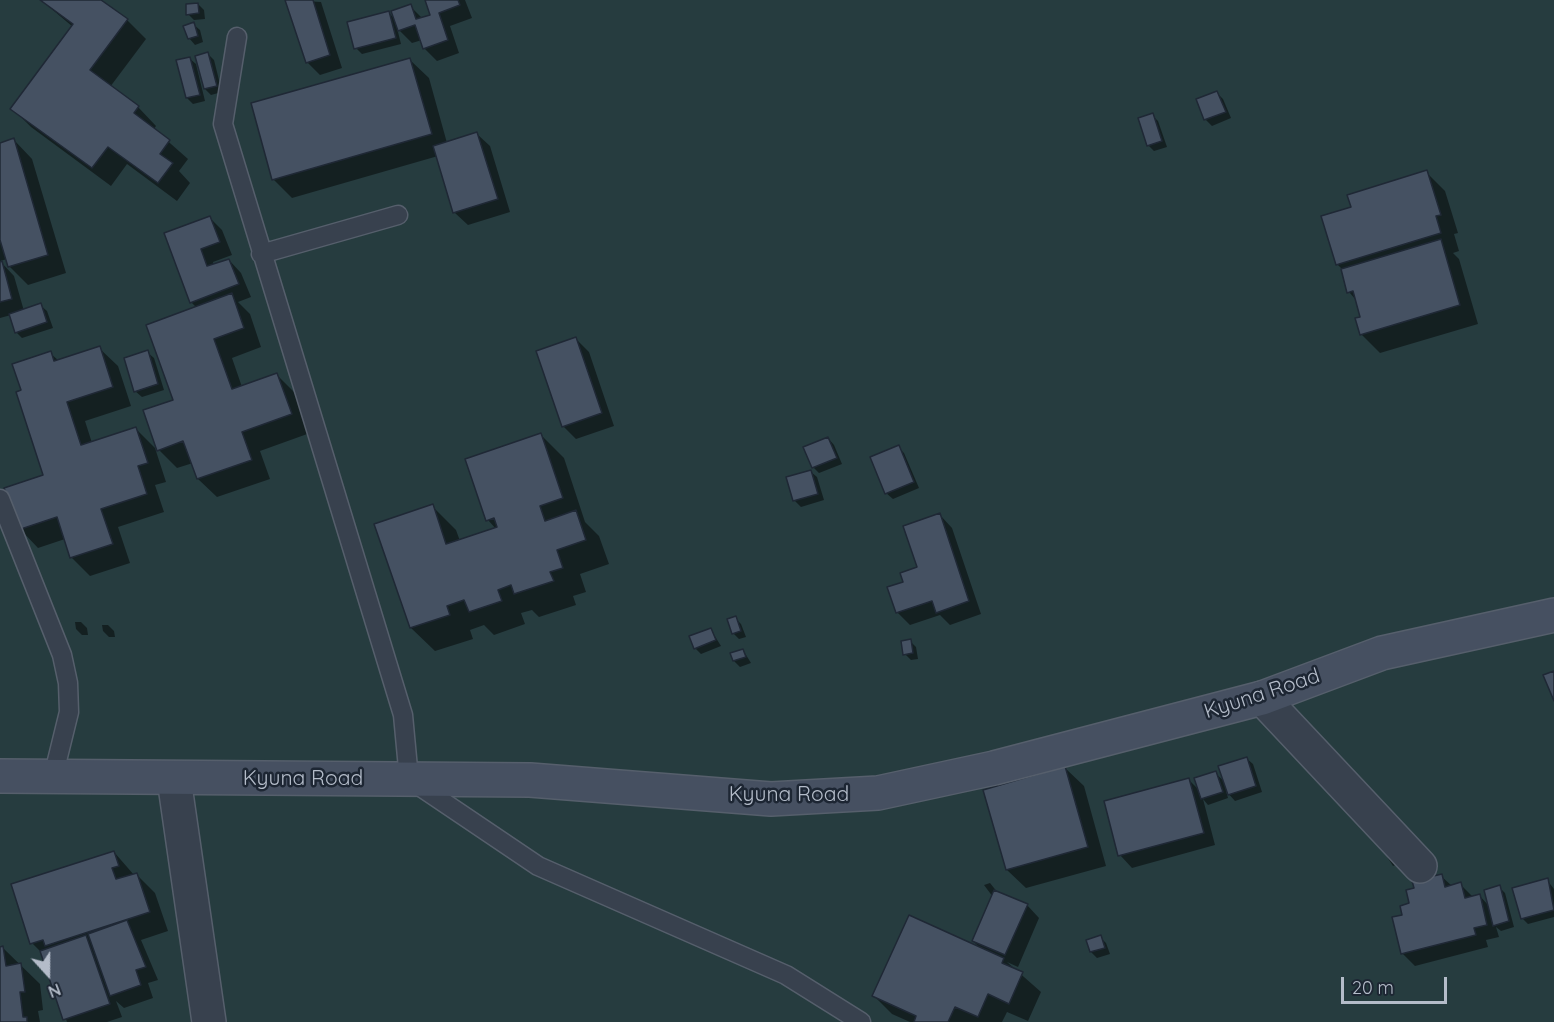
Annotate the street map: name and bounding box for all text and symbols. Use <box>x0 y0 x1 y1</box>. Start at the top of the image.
street label: Kyuna Road <box>1201 663 1323 725</box>
street label: Kyuna Road <box>243 766 363 792</box>
street label: Kyuna Road <box>729 782 849 808</box>
north arrow <box>18 944 78 1004</box>
scale bar <box>1344 965 1450 1003</box>
text: 20 m <box>1352 976 1394 999</box>
text: N <box>45 979 64 1002</box>

